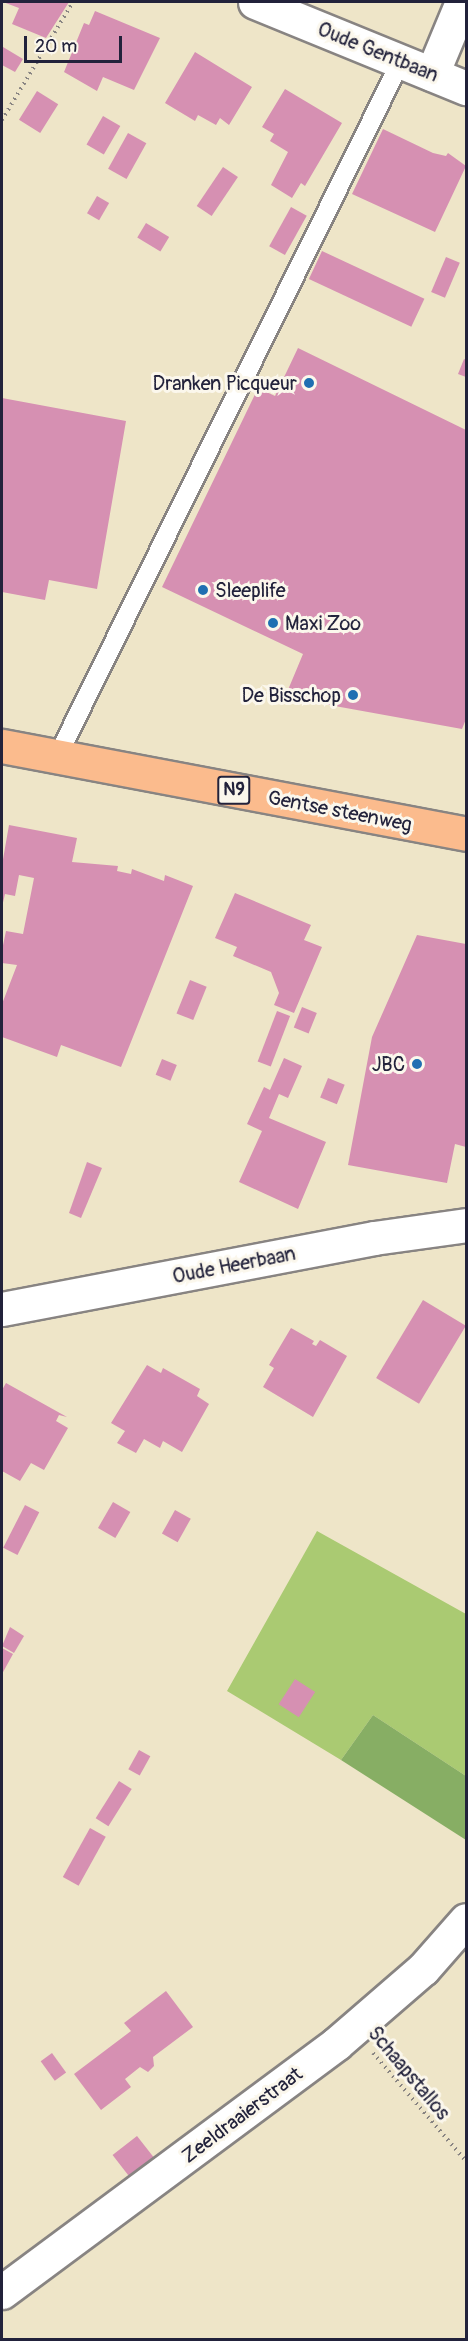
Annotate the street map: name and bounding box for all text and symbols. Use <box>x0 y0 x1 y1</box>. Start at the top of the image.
street label: Oude Gentbaan <box>314 17 442 87</box>
scale bar <box>27 24 124 62</box>
text: 20 m <box>35 35 77 58</box>
place label: Dranken Picqueur <box>153 371 297 395</box>
marker: Dranken Picqueur <box>302 376 316 390</box>
place label: Sleeplife <box>215 578 286 602</box>
marker: Sleeplife <box>196 583 210 597</box>
place label: Maxi Zoo <box>285 611 361 635</box>
marker: Maxi Zoo <box>266 616 280 630</box>
place label: De Bisschop <box>242 683 341 707</box>
marker: De Bisschop <box>346 688 360 702</box>
road number: N9 <box>216 775 252 805</box>
street label: Gentse steenweg <box>266 785 414 837</box>
place label: JBC <box>372 1052 405 1076</box>
marker: JBC <box>410 1057 424 1071</box>
street label: Oude Heerbaan <box>170 1241 298 1289</box>
street label: Schaapstallos <box>363 2021 455 2125</box>
street label: Zeeldraaierstraat <box>177 2062 307 2168</box>

